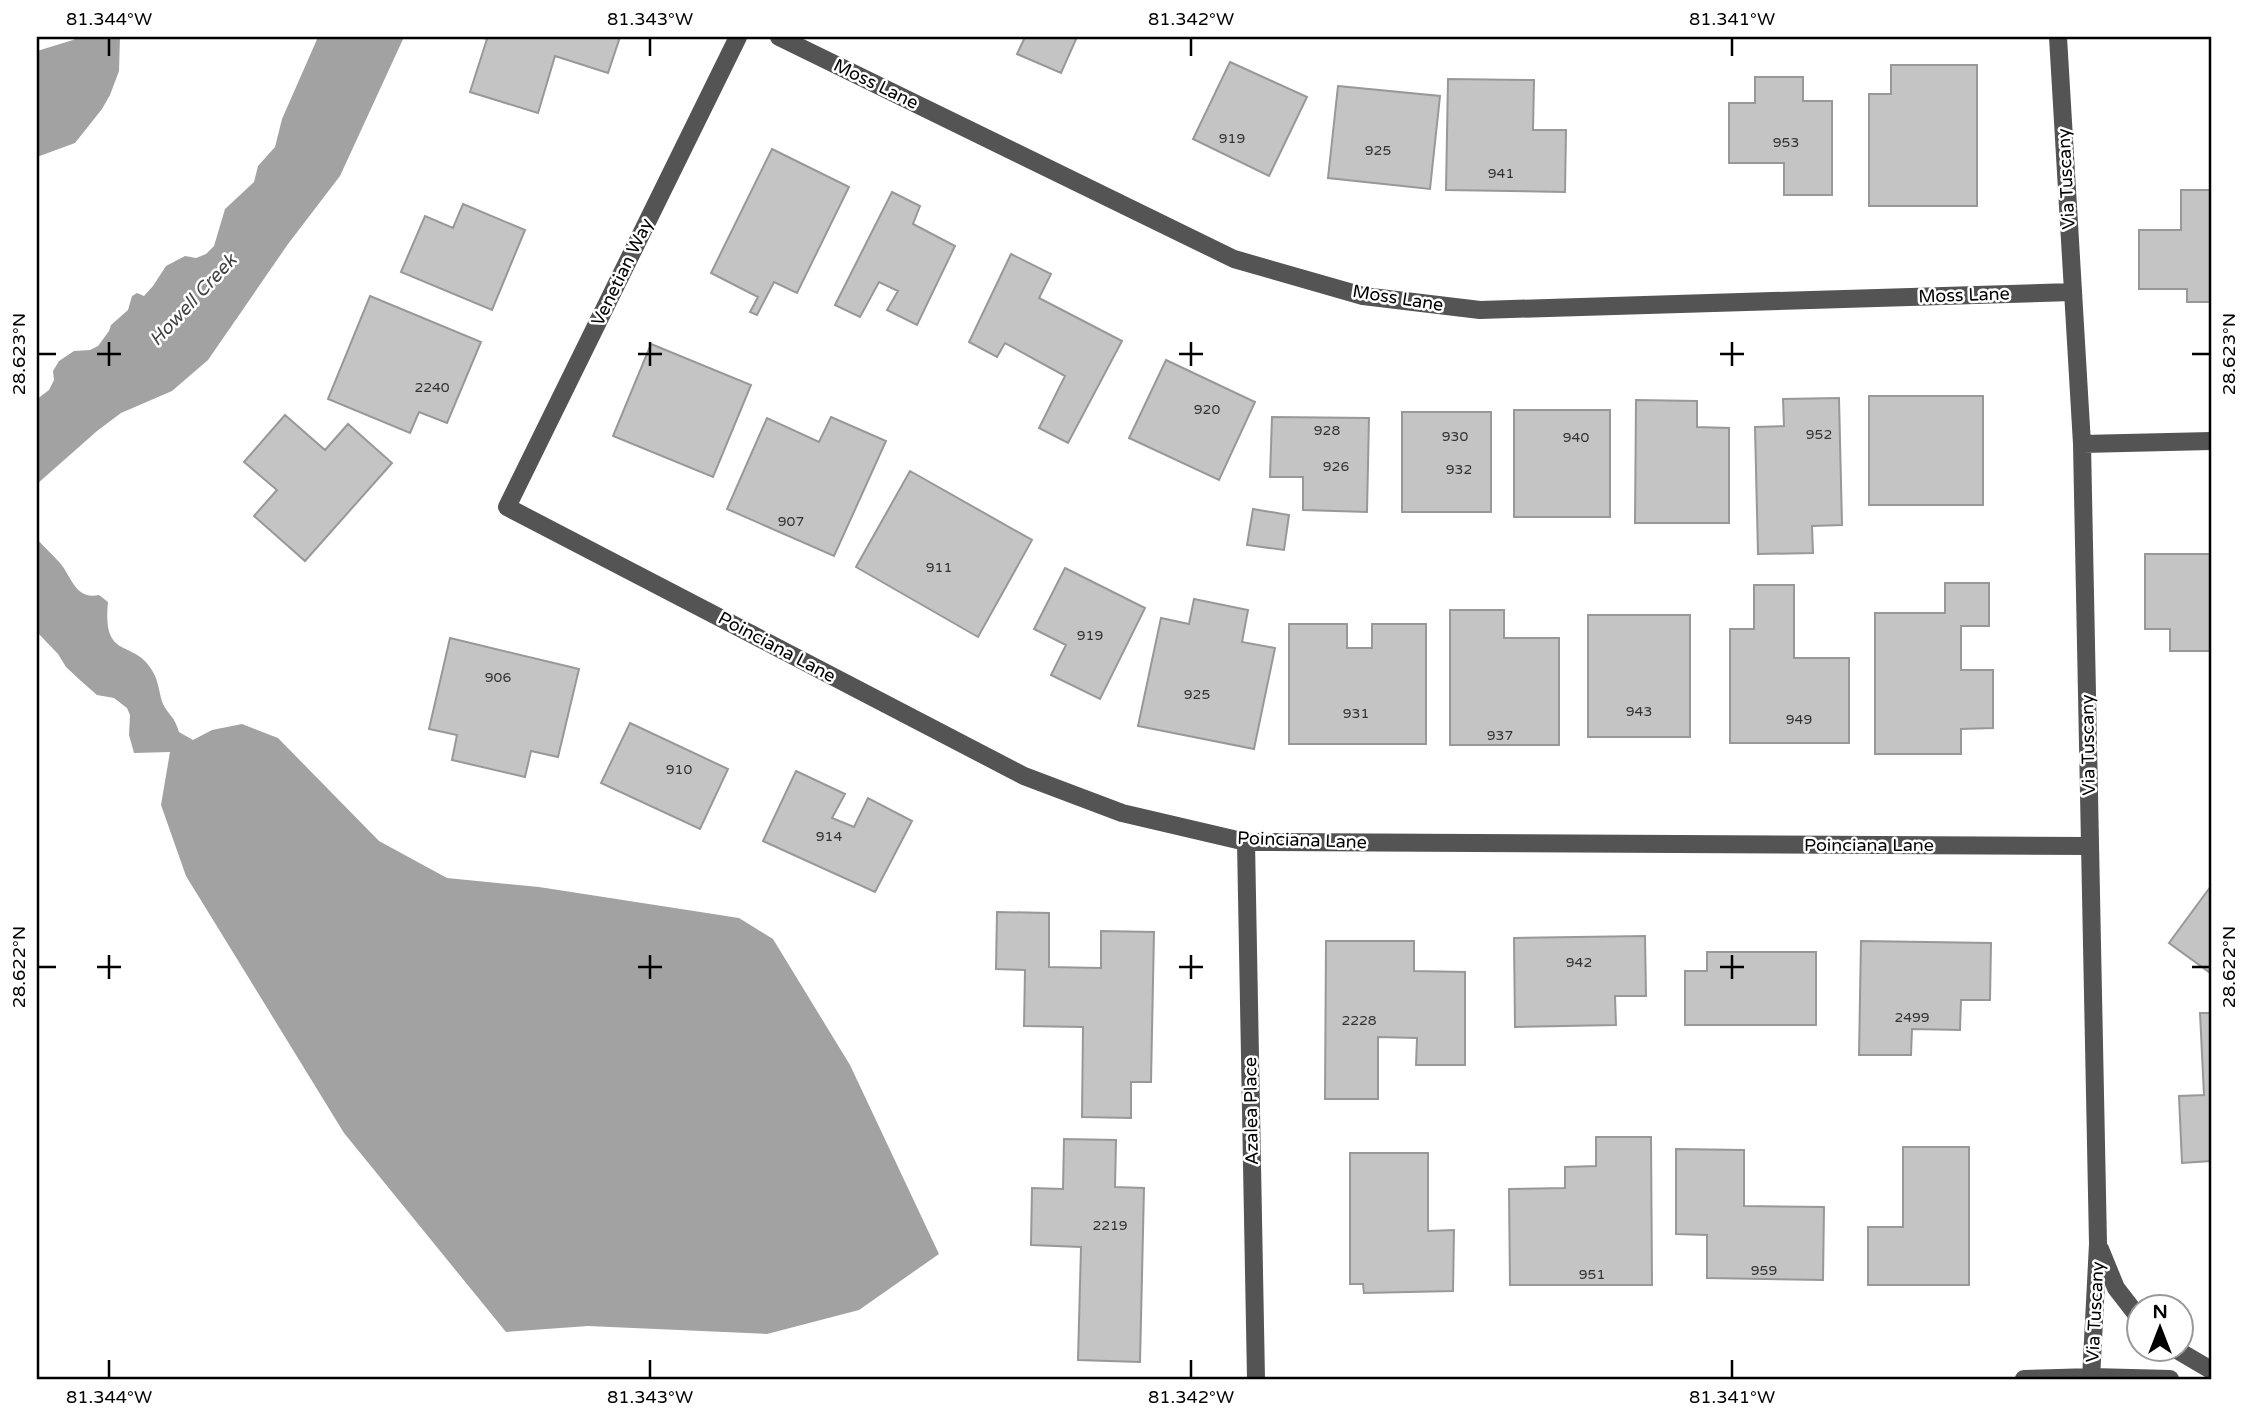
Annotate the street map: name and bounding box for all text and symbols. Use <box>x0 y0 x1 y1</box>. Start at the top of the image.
text: 81.344°W <box>66 8 152 30</box>
text: 81.343°W <box>607 8 693 30</box>
text: 81.342°W <box>1148 8 1234 30</box>
text: 81.341°W <box>1689 8 1775 30</box>
street label: Moss Lane <box>830 54 922 114</box>
street label: Via Tuscany <box>2052 128 2080 230</box>
house number: 919 <box>1219 130 1245 147</box>
house number: 953 <box>1773 134 1799 151</box>
house number: 925 <box>1365 142 1391 159</box>
house number: 941 <box>1488 165 1514 182</box>
street label: Venetian Way <box>586 214 658 329</box>
water label: Howell Creek <box>145 248 242 350</box>
street label: Moss Lane <box>1351 280 1445 316</box>
street label: Moss Lane <box>1918 282 2010 308</box>
text: 28.623°N <box>8 313 30 395</box>
text: 28.623°N <box>2218 313 2240 395</box>
house number: 2240 <box>414 379 450 396</box>
house number: 920 <box>1194 401 1220 418</box>
house number: 928 <box>1314 422 1340 439</box>
house number: 952 <box>1806 426 1832 443</box>
house number: 930 <box>1442 428 1468 445</box>
house number: 940 <box>1563 429 1589 446</box>
house number: 926 <box>1323 458 1349 475</box>
house number: 932 <box>1446 461 1472 478</box>
house number: 907 <box>778 513 804 530</box>
house number: 911 <box>926 559 952 576</box>
street label: Poinciana Lane <box>715 607 839 687</box>
house number: 919 <box>1077 627 1103 644</box>
house number: 906 <box>485 669 511 686</box>
house number: 925 <box>1184 686 1210 703</box>
street label: Via Tuscany <box>2076 694 2100 796</box>
house number: 943 <box>1626 703 1652 720</box>
house number: 931 <box>1343 705 1369 722</box>
house number: 949 <box>1786 711 1812 728</box>
house number: 937 <box>1487 727 1513 744</box>
house number: 910 <box>666 761 692 778</box>
street label: Poinciana Lane <box>1237 827 1367 853</box>
house number: 914 <box>816 828 842 845</box>
street label: Poinciana Lane <box>1804 834 1934 856</box>
text: 28.622°N <box>8 926 30 1008</box>
text: 28.622°N <box>2218 926 2240 1008</box>
house number: 942 <box>1566 954 1592 971</box>
house number: 2499 <box>1894 1009 1930 1026</box>
house number: 2228 <box>1341 1012 1377 1029</box>
street label: Azalea Place <box>1239 1057 1263 1165</box>
house number: 2219 <box>1092 1217 1128 1234</box>
street label: Via Tuscany <box>2081 1261 2109 1363</box>
house number: 959 <box>1751 1262 1777 1279</box>
house number: 951 <box>1579 1266 1605 1283</box>
north arrow <box>2126 1294 2196 1364</box>
text: N <box>2152 1301 2168 1323</box>
text: 81.344°W <box>66 1386 152 1408</box>
text: 81.343°W <box>607 1386 693 1408</box>
text: 81.342°W <box>1148 1386 1234 1408</box>
text: 81.341°W <box>1689 1386 1775 1408</box>

